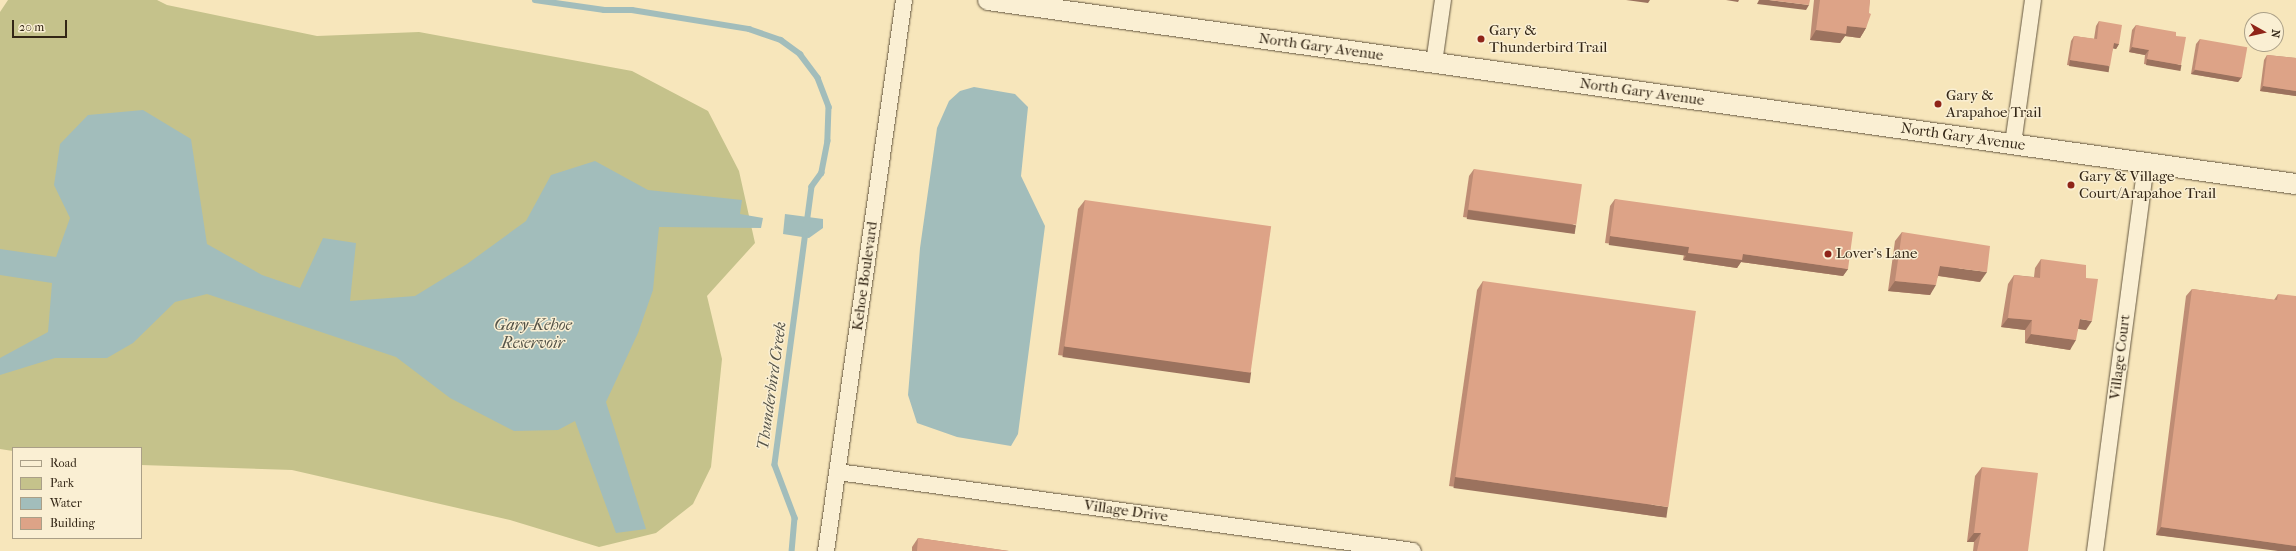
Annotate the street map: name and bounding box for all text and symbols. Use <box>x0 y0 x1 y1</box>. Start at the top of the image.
scale bar <box>14 12 69 38</box>
north arrow <box>2244 12 2284 52</box>
text: 20 m <box>19 20 44 34</box>
place label: Gary & Thunderbird Trail <box>1489 21 1607 56</box>
street label: North Gary Avenue <box>1258 29 1384 65</box>
text: N <box>2268 29 2282 39</box>
marker: Gary & Thunderbird Trail <box>1476 34 1486 44</box>
street label: North Gary Avenue <box>1579 74 1705 110</box>
place label: Gary & Arapahoe Trail <box>1946 86 2042 121</box>
marker: Gary & Arapahoe Trail <box>1933 99 1943 109</box>
street label: North Gary Avenue <box>1900 119 2026 155</box>
place label: Gary & Village Court/Arapahoe Trail <box>2079 167 2216 202</box>
marker: Gary & Village Court/Arapahoe Trail <box>2066 180 2076 190</box>
street label: Kehoe Boulevard <box>848 220 882 332</box>
place label: Lover's Lane <box>1836 245 1917 263</box>
marker: Lover's Lane <box>1823 249 1833 259</box>
street label: Village Court <box>2106 313 2134 401</box>
water label: Gary-Kehoe Reservoir <box>494 315 572 353</box>
water label: Thunderbird Creek <box>753 321 791 451</box>
legend <box>12 447 142 539</box>
text: Road <box>50 456 77 470</box>
text: Park <box>50 476 74 490</box>
text: Water <box>50 496 82 510</box>
street label: Village Drive <box>1083 496 1169 526</box>
text: Building <box>50 516 95 530</box>

